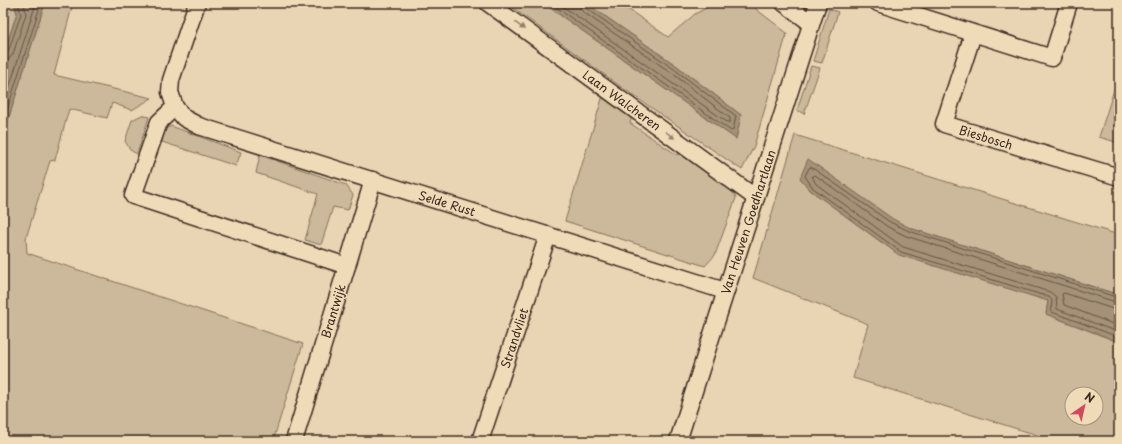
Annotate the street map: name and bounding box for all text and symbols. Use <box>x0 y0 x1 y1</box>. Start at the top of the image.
one-way arrow <box>515 22 525 30</box>
street label: Laan Walcheren <box>579 65 665 135</box>
street label: Biesbosch <box>957 120 1015 154</box>
one-way arrow <box>665 131 676 139</box>
street label: Van Heuven Goedhartlaan <box>716 147 780 297</box>
street label: Selde Rust <box>416 186 478 220</box>
street label: Brantwijk <box>316 282 350 340</box>
street label: Strandvliet <box>496 305 532 371</box>
north arrow <box>1064 386 1104 426</box>
text: N <box>1082 388 1098 407</box>

